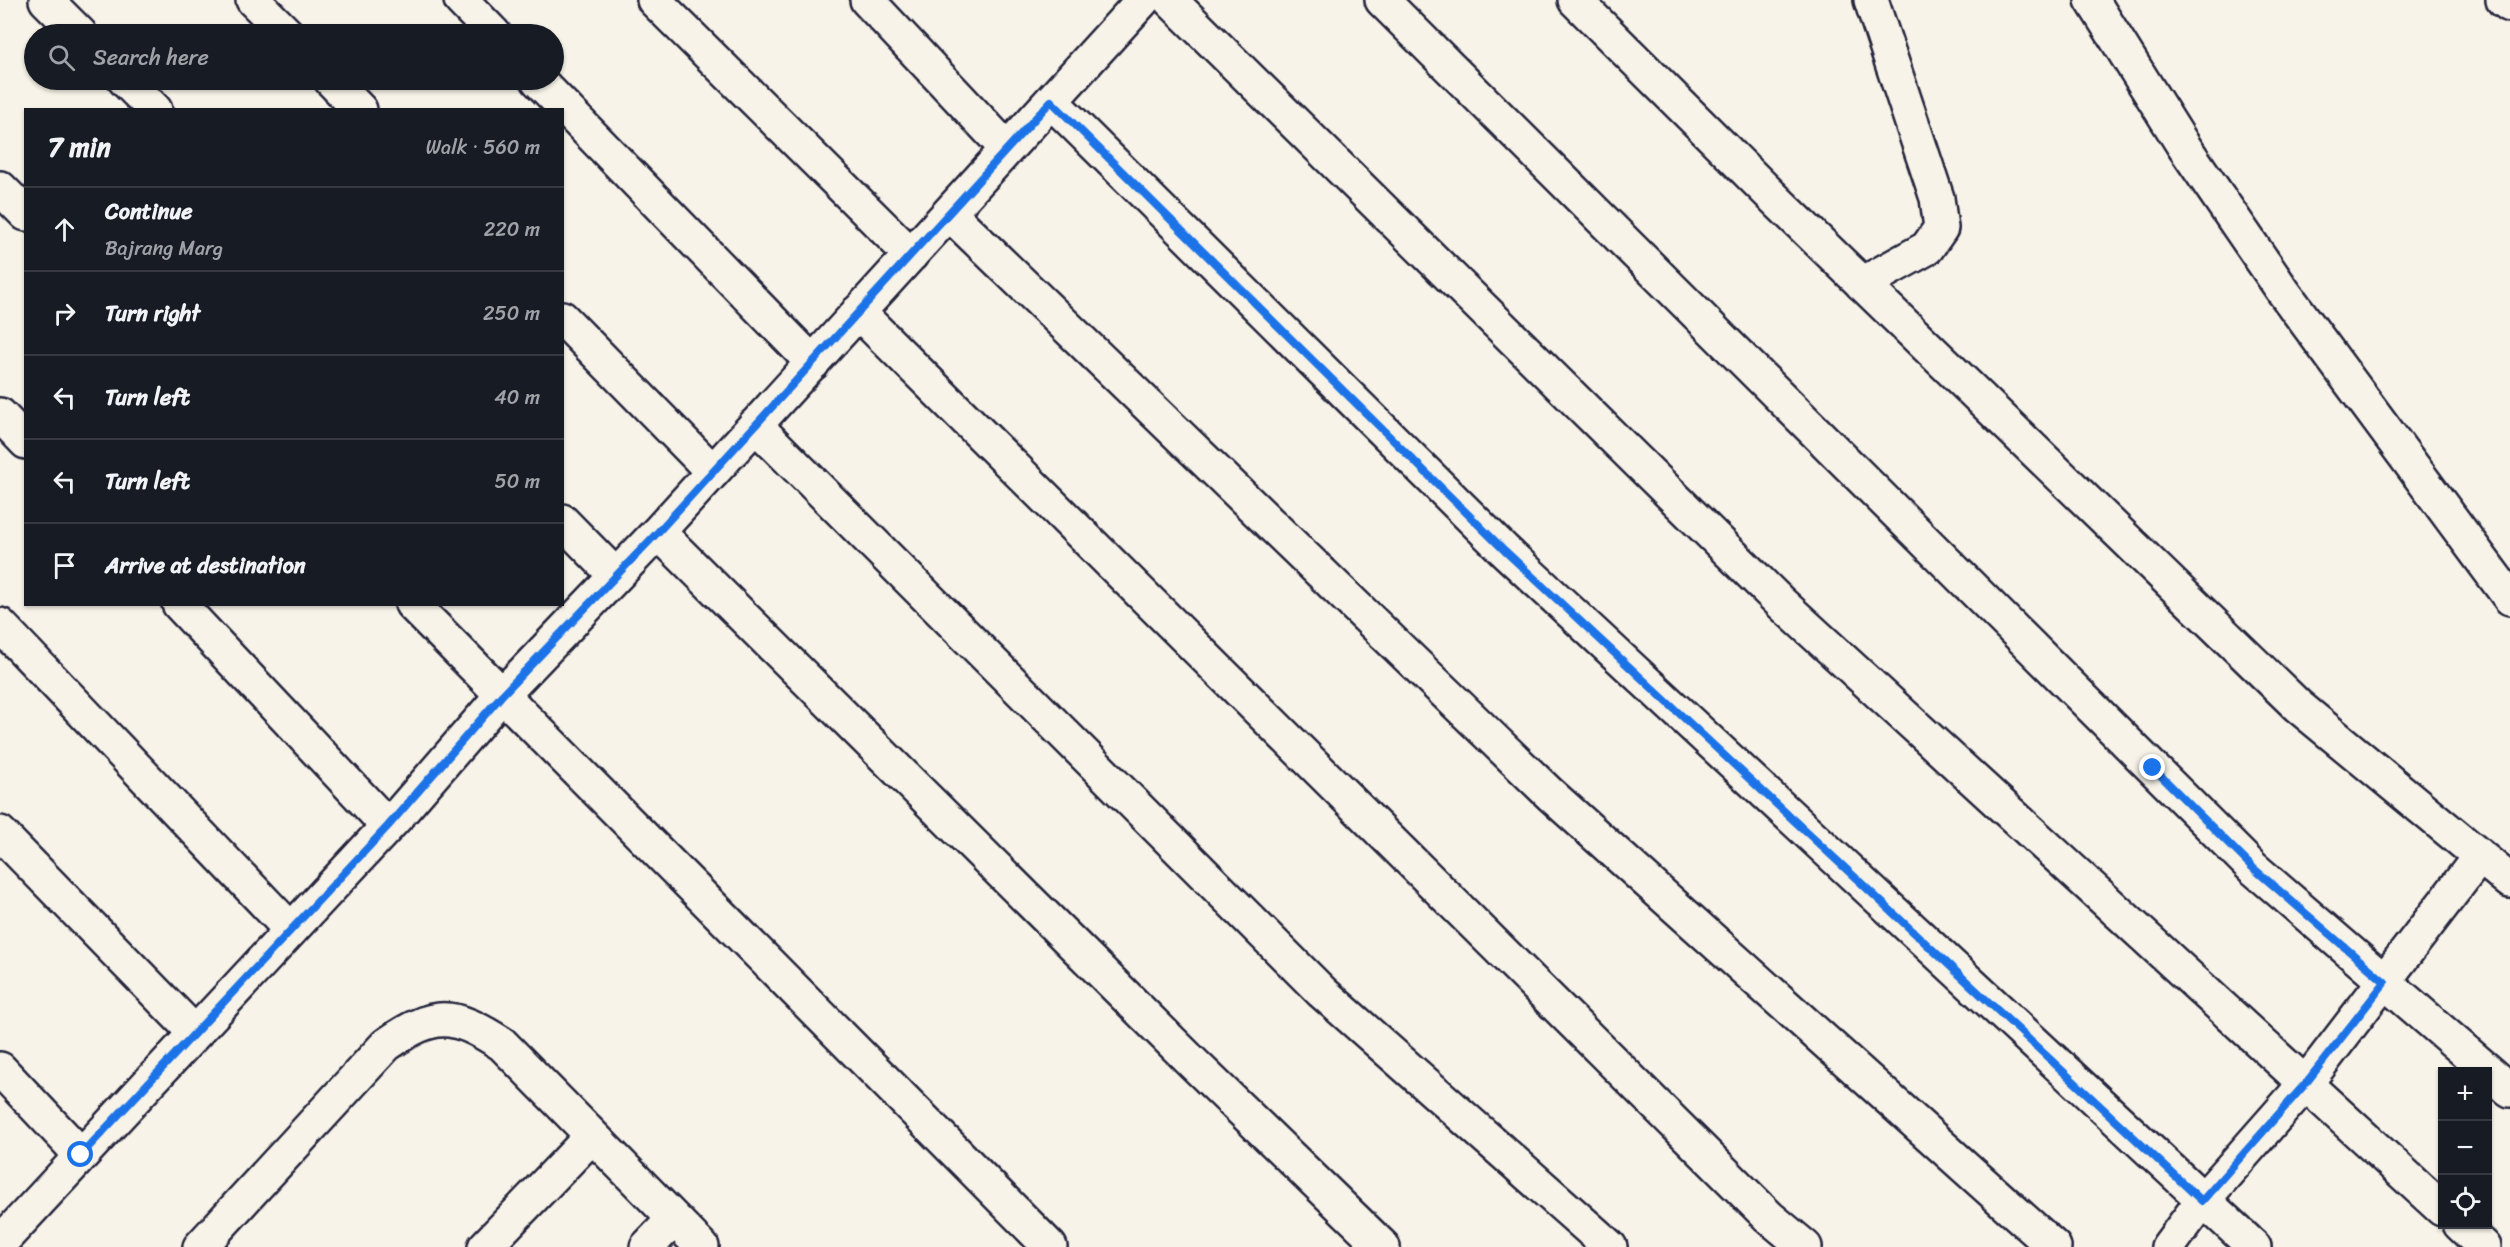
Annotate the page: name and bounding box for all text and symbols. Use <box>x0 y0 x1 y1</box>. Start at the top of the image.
search box <box>24 24 564 90</box>
text: Search here <box>93 38 209 77</box>
icon: search <box>45 41 78 74</box>
text: 7 min <box>48 124 111 170</box>
text: Walk · 560 m <box>426 130 540 165</box>
text: Continue <box>105 192 193 231</box>
text: 220 m <box>484 212 540 247</box>
icon: ahead <box>48 213 81 246</box>
text: Bajrang Marg <box>105 231 223 266</box>
text: Turn right <box>105 294 200 333</box>
text: 250 m <box>483 296 540 331</box>
icon: right <box>48 297 81 330</box>
text: Turn left <box>105 378 190 417</box>
text: 40 m <box>494 380 540 415</box>
icon: left <box>48 381 81 414</box>
text: Turn left <box>105 462 190 501</box>
text: 50 m <box>495 464 540 499</box>
icon: left <box>48 465 81 498</box>
text: Arrive at destination <box>105 546 306 585</box>
icon: arrive <box>48 549 81 582</box>
route end <box>2139 754 2165 780</box>
map controls <box>2438 1067 2492 1229</box>
button: + <box>2438 1067 2492 1121</box>
button: − <box>2438 1121 2492 1175</box>
route start <box>67 1141 93 1167</box>
button: locate <box>2438 1175 2492 1229</box>

